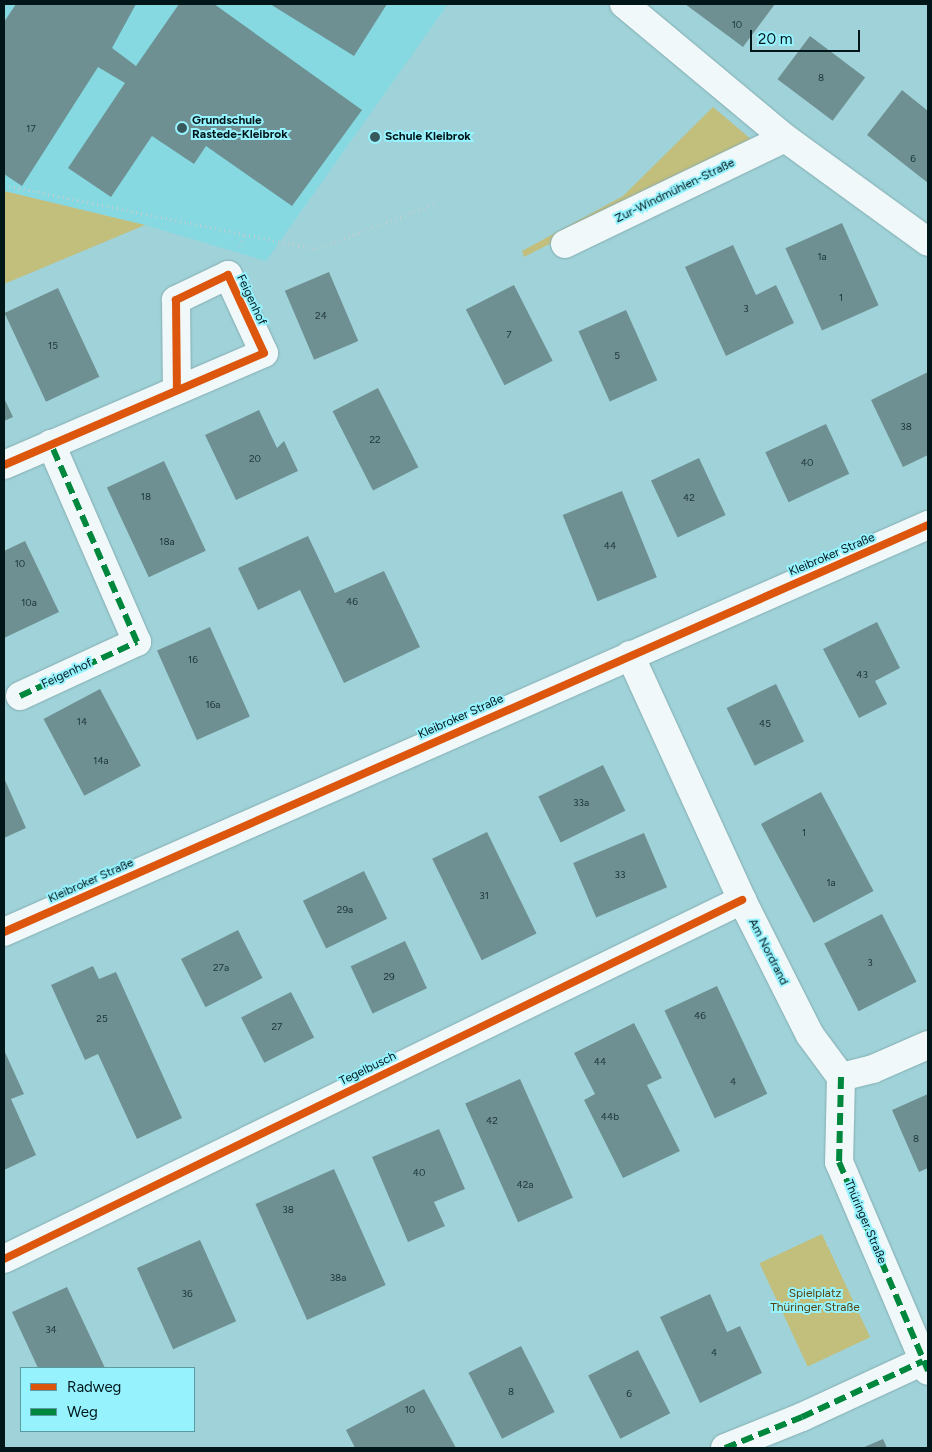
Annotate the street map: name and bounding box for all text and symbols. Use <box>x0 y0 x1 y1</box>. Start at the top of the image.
house number: 10 <box>732 19 742 31</box>
scale bar <box>752 20 862 52</box>
text: 20 m <box>758 30 792 48</box>
house number: 8 <box>818 72 824 84</box>
place label: Grundschule Rastede-Kleibrok <box>192 114 288 142</box>
marker: Grundschule Rastede-Kleibrok <box>176 122 188 134</box>
house number: 17 <box>26 123 36 135</box>
place label: Schule Kleibrok <box>385 130 471 144</box>
marker: Schule Kleibrok <box>369 131 381 143</box>
house number: 6 <box>910 153 916 165</box>
street label: Zur-Windmühlen-Straße <box>613 156 737 226</box>
house number: 1a <box>817 251 827 263</box>
street label: Feigenhof <box>233 272 269 328</box>
house number: 1 <box>839 292 843 304</box>
house number: 3 <box>743 303 749 315</box>
house number: 24 <box>315 310 327 322</box>
house number: 7 <box>506 329 512 341</box>
house number: 15 <box>48 340 58 352</box>
house number: 5 <box>614 350 620 362</box>
house number: 38 <box>900 421 912 433</box>
house number: 22 <box>369 434 381 446</box>
house number: 20 <box>249 453 261 465</box>
house number: 40 <box>801 457 813 469</box>
house number: 18 <box>141 491 151 503</box>
house number: 42 <box>683 492 695 504</box>
street label: Kleibroker Straße <box>787 530 877 580</box>
house number: 18a <box>159 536 175 548</box>
house number: 44 <box>604 540 616 552</box>
house number: 10 <box>15 558 25 570</box>
house number: 46 <box>346 596 358 608</box>
house number: 10a <box>21 597 37 609</box>
house number: 16 <box>188 654 198 666</box>
street label: Feigenhof <box>39 656 95 692</box>
house number: 43 <box>856 669 868 681</box>
street label: Kleibroker Straße <box>416 692 506 742</box>
house number: 16a <box>206 699 220 711</box>
house number: 14 <box>77 716 87 728</box>
house number: 45 <box>759 718 771 730</box>
house number: 14a <box>93 755 109 767</box>
house number: 33a <box>573 797 589 809</box>
house number: 1 <box>802 827 806 839</box>
street label: Kleibroker Straße <box>46 856 136 906</box>
house number: 33 <box>615 869 625 881</box>
house number: 1a <box>826 877 836 889</box>
house number: 31 <box>479 890 489 902</box>
house number: 29a <box>337 904 353 916</box>
street label: Am Nordrand <box>745 916 791 988</box>
house number: 3 <box>867 957 873 969</box>
house number: 27a <box>213 962 229 974</box>
house number: 29 <box>383 971 395 983</box>
house number: 46 <box>694 1010 706 1022</box>
house number: 25 <box>96 1013 108 1025</box>
house number: 27 <box>272 1021 282 1033</box>
street label: Tegelbusch <box>337 1049 399 1089</box>
house number: 44 <box>594 1056 606 1068</box>
house number: 4 <box>730 1076 736 1088</box>
house number: 44b <box>601 1111 619 1123</box>
house number: 42 <box>486 1115 498 1127</box>
house number: 8 <box>913 1133 919 1145</box>
house number: 40 <box>413 1167 425 1179</box>
street label: Thüringer Straße <box>841 1178 889 1266</box>
house number: 42a <box>517 1179 533 1191</box>
house number: 38 <box>282 1204 294 1216</box>
house number: 38a <box>330 1272 346 1284</box>
park label: Spielplatz Thüringer Straße <box>770 1287 860 1315</box>
house number: 36 <box>181 1288 193 1300</box>
house number: 34 <box>45 1324 57 1336</box>
house number: 4 <box>711 1347 717 1359</box>
legend <box>20 1367 195 1432</box>
text: Radweg <box>67 1378 121 1396</box>
house number: 8 <box>508 1386 514 1398</box>
house number: 6 <box>626 1388 632 1400</box>
text: Weg <box>67 1403 98 1421</box>
house number: 10 <box>405 1404 415 1416</box>

